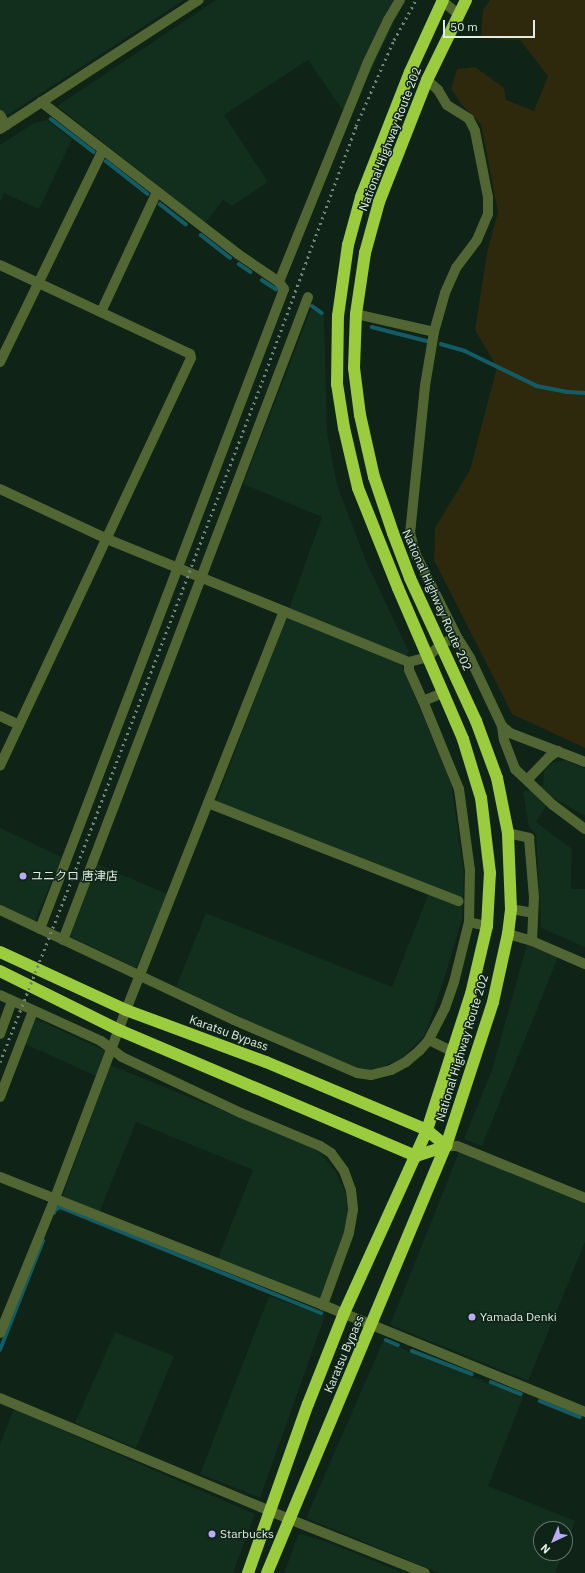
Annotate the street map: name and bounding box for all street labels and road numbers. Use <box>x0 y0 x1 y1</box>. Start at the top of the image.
street label: National Highway Route 202 <box>356 65 424 213</box>
street label: National Highway Route 202 <box>399 527 475 673</box>
street label: National Highway Route 202 <box>433 973 491 1123</box>
street label: Karatsu Bypass <box>188 1012 270 1054</box>
street label: Karatsu Bypass <box>321 1313 367 1395</box>

